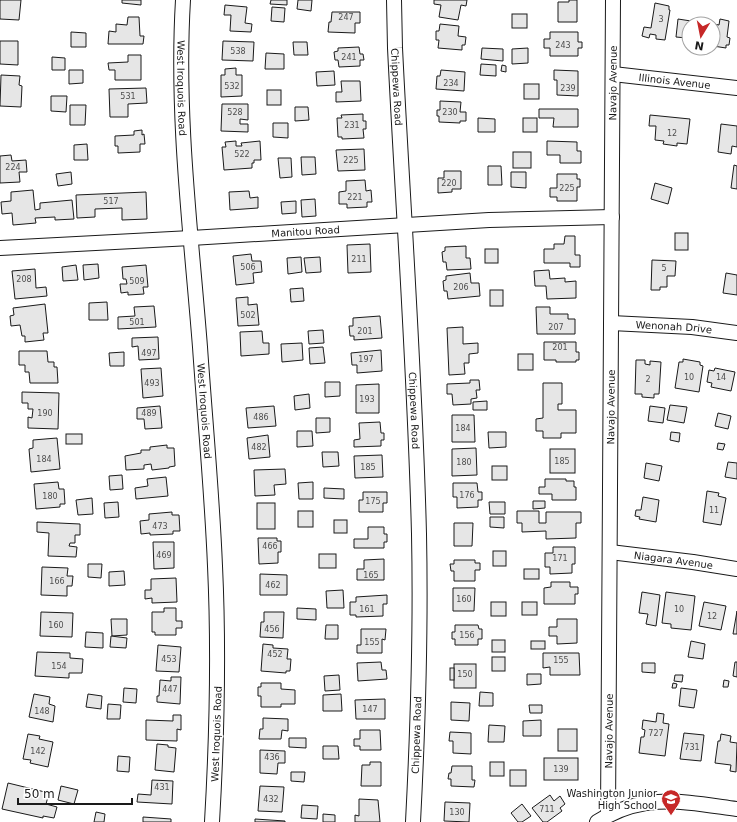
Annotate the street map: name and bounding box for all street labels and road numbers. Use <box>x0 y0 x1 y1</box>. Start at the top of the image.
street label: West Iroquois Road <box>175 40 188 136</box>
street label: Navajo Avenue <box>607 45 619 121</box>
street label: Chippewa Road <box>389 48 404 126</box>
street label: Illinois Avenue <box>638 72 711 91</box>
street label: Manitou Road <box>271 224 340 239</box>
street label: Wenonah Drive <box>635 319 713 336</box>
street label: West Iroquois Road <box>195 363 213 459</box>
street label: Navajo Avenue <box>605 369 617 445</box>
street label: Chippewa Road <box>407 371 421 449</box>
street label: Niagara Avenue <box>633 550 714 571</box>
street label: West Iroquois Road <box>209 686 224 782</box>
street label: Navajo Avenue <box>603 693 615 769</box>
street label: Chippewa Road <box>410 696 423 774</box>

